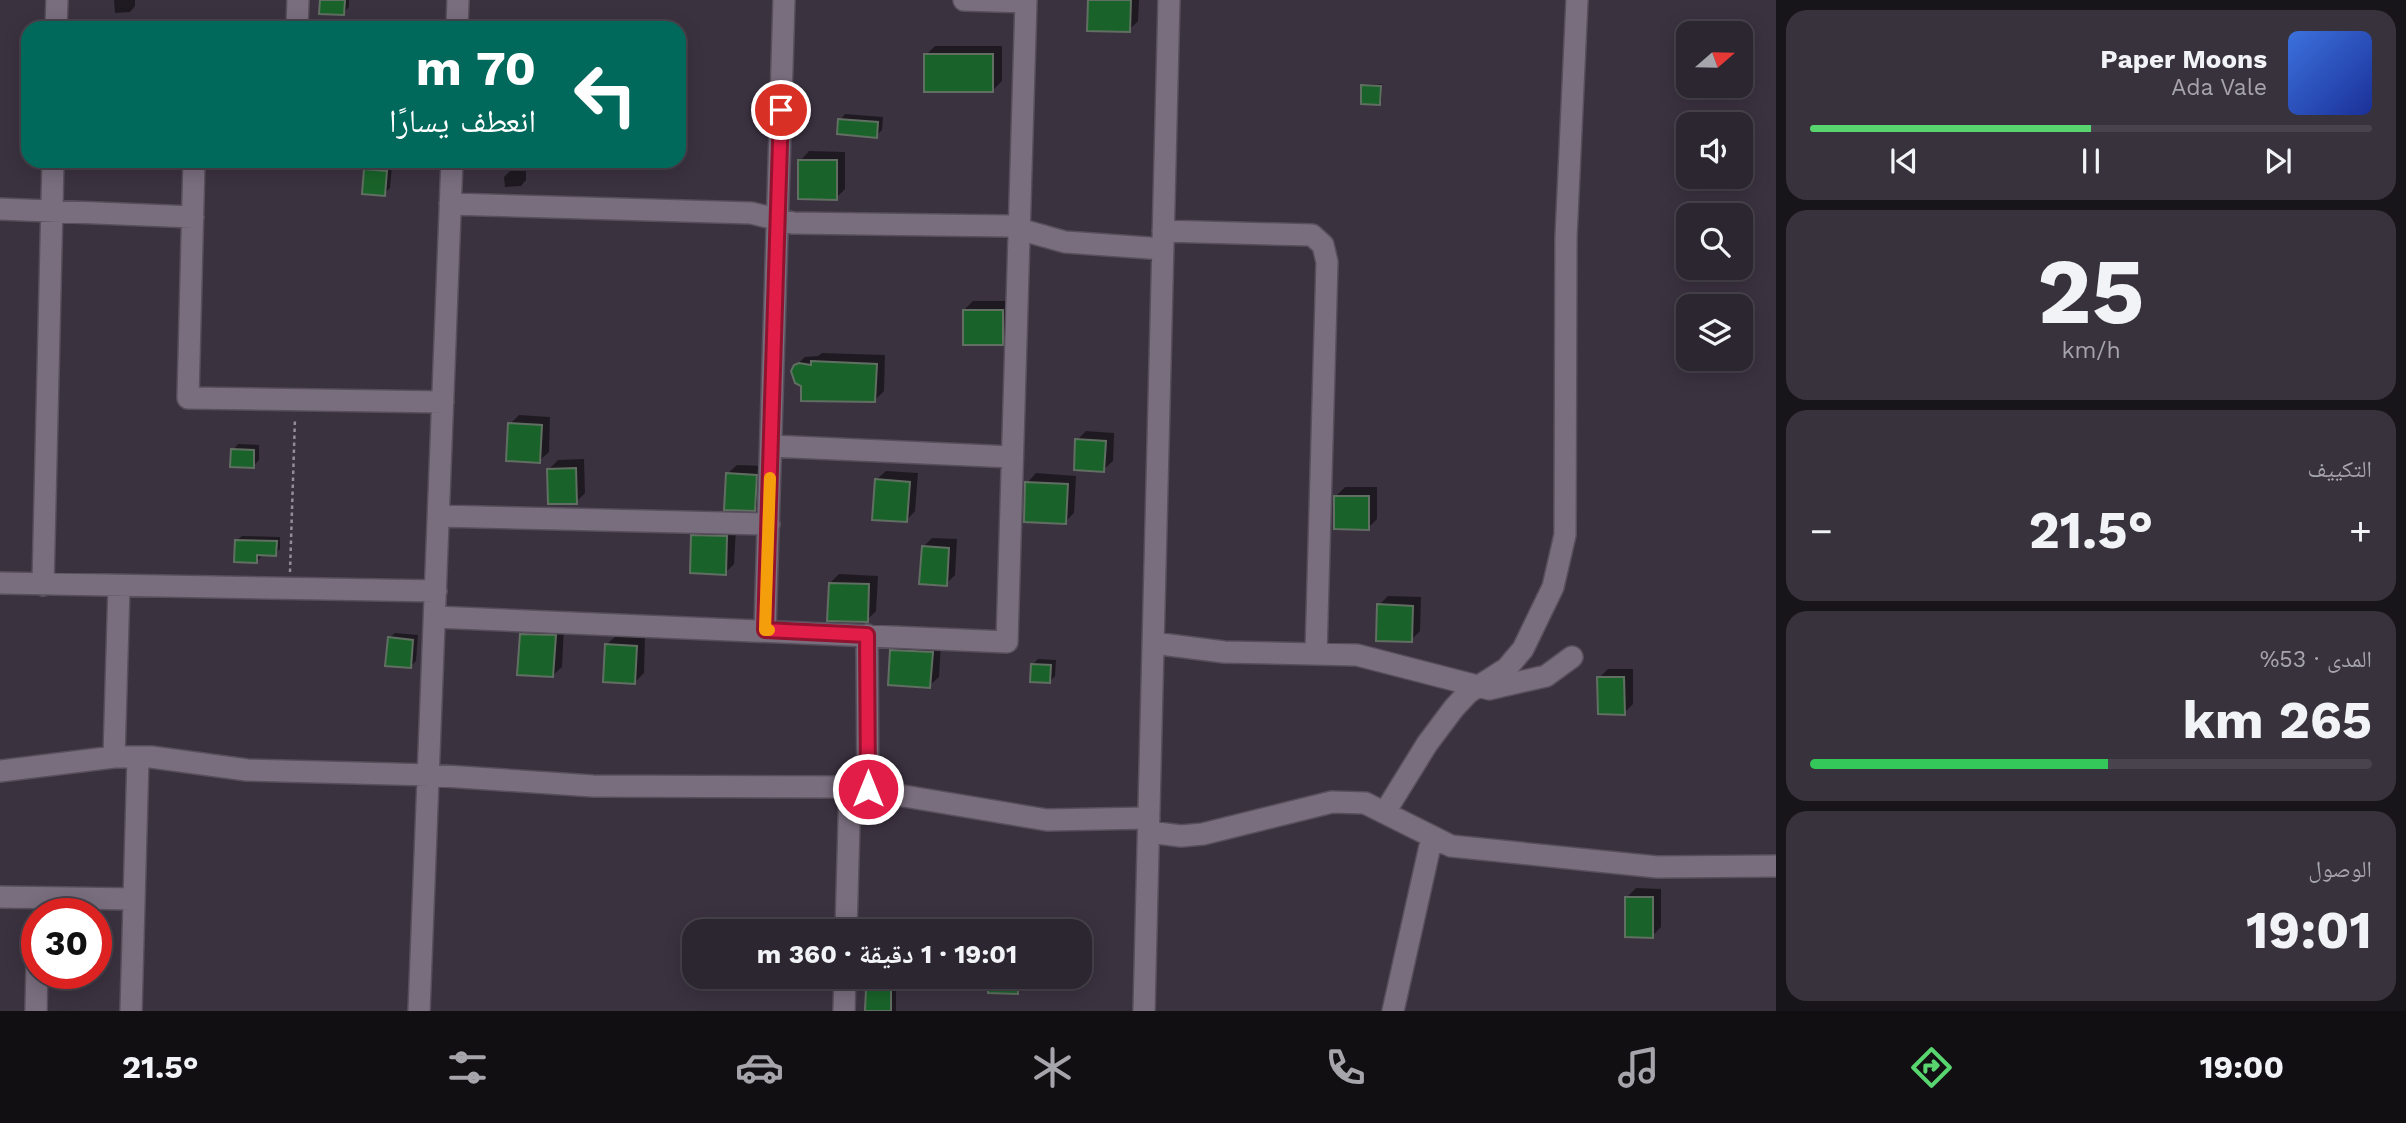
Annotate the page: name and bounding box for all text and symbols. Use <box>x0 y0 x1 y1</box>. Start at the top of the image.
north arrow <box>1676 21 1754 98</box>
map controls <box>1676 21 1753 371</box>
text: 70 m <box>416 39 536 97</box>
text: Paper Moons <box>2100 44 2267 74</box>
icon: left <box>560 49 651 140</box>
text: Ada Vale <box>2171 74 2267 101</box>
pin <box>751 80 811 140</box>
icon: arrive <box>762 91 800 129</box>
text: انعطف يسارًا <box>389 102 536 140</box>
button: sound <box>1676 112 1753 189</box>
icon: previous <box>1885 142 1923 180</box>
icon: pause <box>2072 142 2110 180</box>
icon: next <box>2259 142 2297 180</box>
button: search <box>1676 203 1753 280</box>
text: 25 <box>2037 238 2145 345</box>
button: layers <box>1676 294 1753 371</box>
text: km/h <box>2061 337 2121 364</box>
text: التكييف <box>2307 456 2372 483</box>
text: 21.5° <box>2029 500 2153 561</box>
text: − <box>1810 509 1833 553</box>
text: + <box>2349 509 2372 553</box>
text: المدى · 53% <box>2260 646 2372 673</box>
text: 265 km <box>2183 690 2372 751</box>
position arrow <box>831 752 905 826</box>
text: الوصول <box>2308 856 2372 883</box>
speed limit sign: 30 <box>21 898 112 989</box>
text: 19:01 <box>2246 900 2372 961</box>
text: 19:01 · 1 دقيقة · 360 m <box>757 939 1017 969</box>
icon: filters <box>443 1043 492 1092</box>
icon: car <box>735 1043 784 1092</box>
icon: climate <box>1028 1043 1077 1092</box>
icon: phone <box>1321 1043 1370 1092</box>
icon: music <box>1614 1043 1663 1092</box>
icon: directions <box>1907 1043 1956 1092</box>
text: 21.5° <box>122 1048 199 1086</box>
text: 19:00 <box>2200 1048 2284 1086</box>

